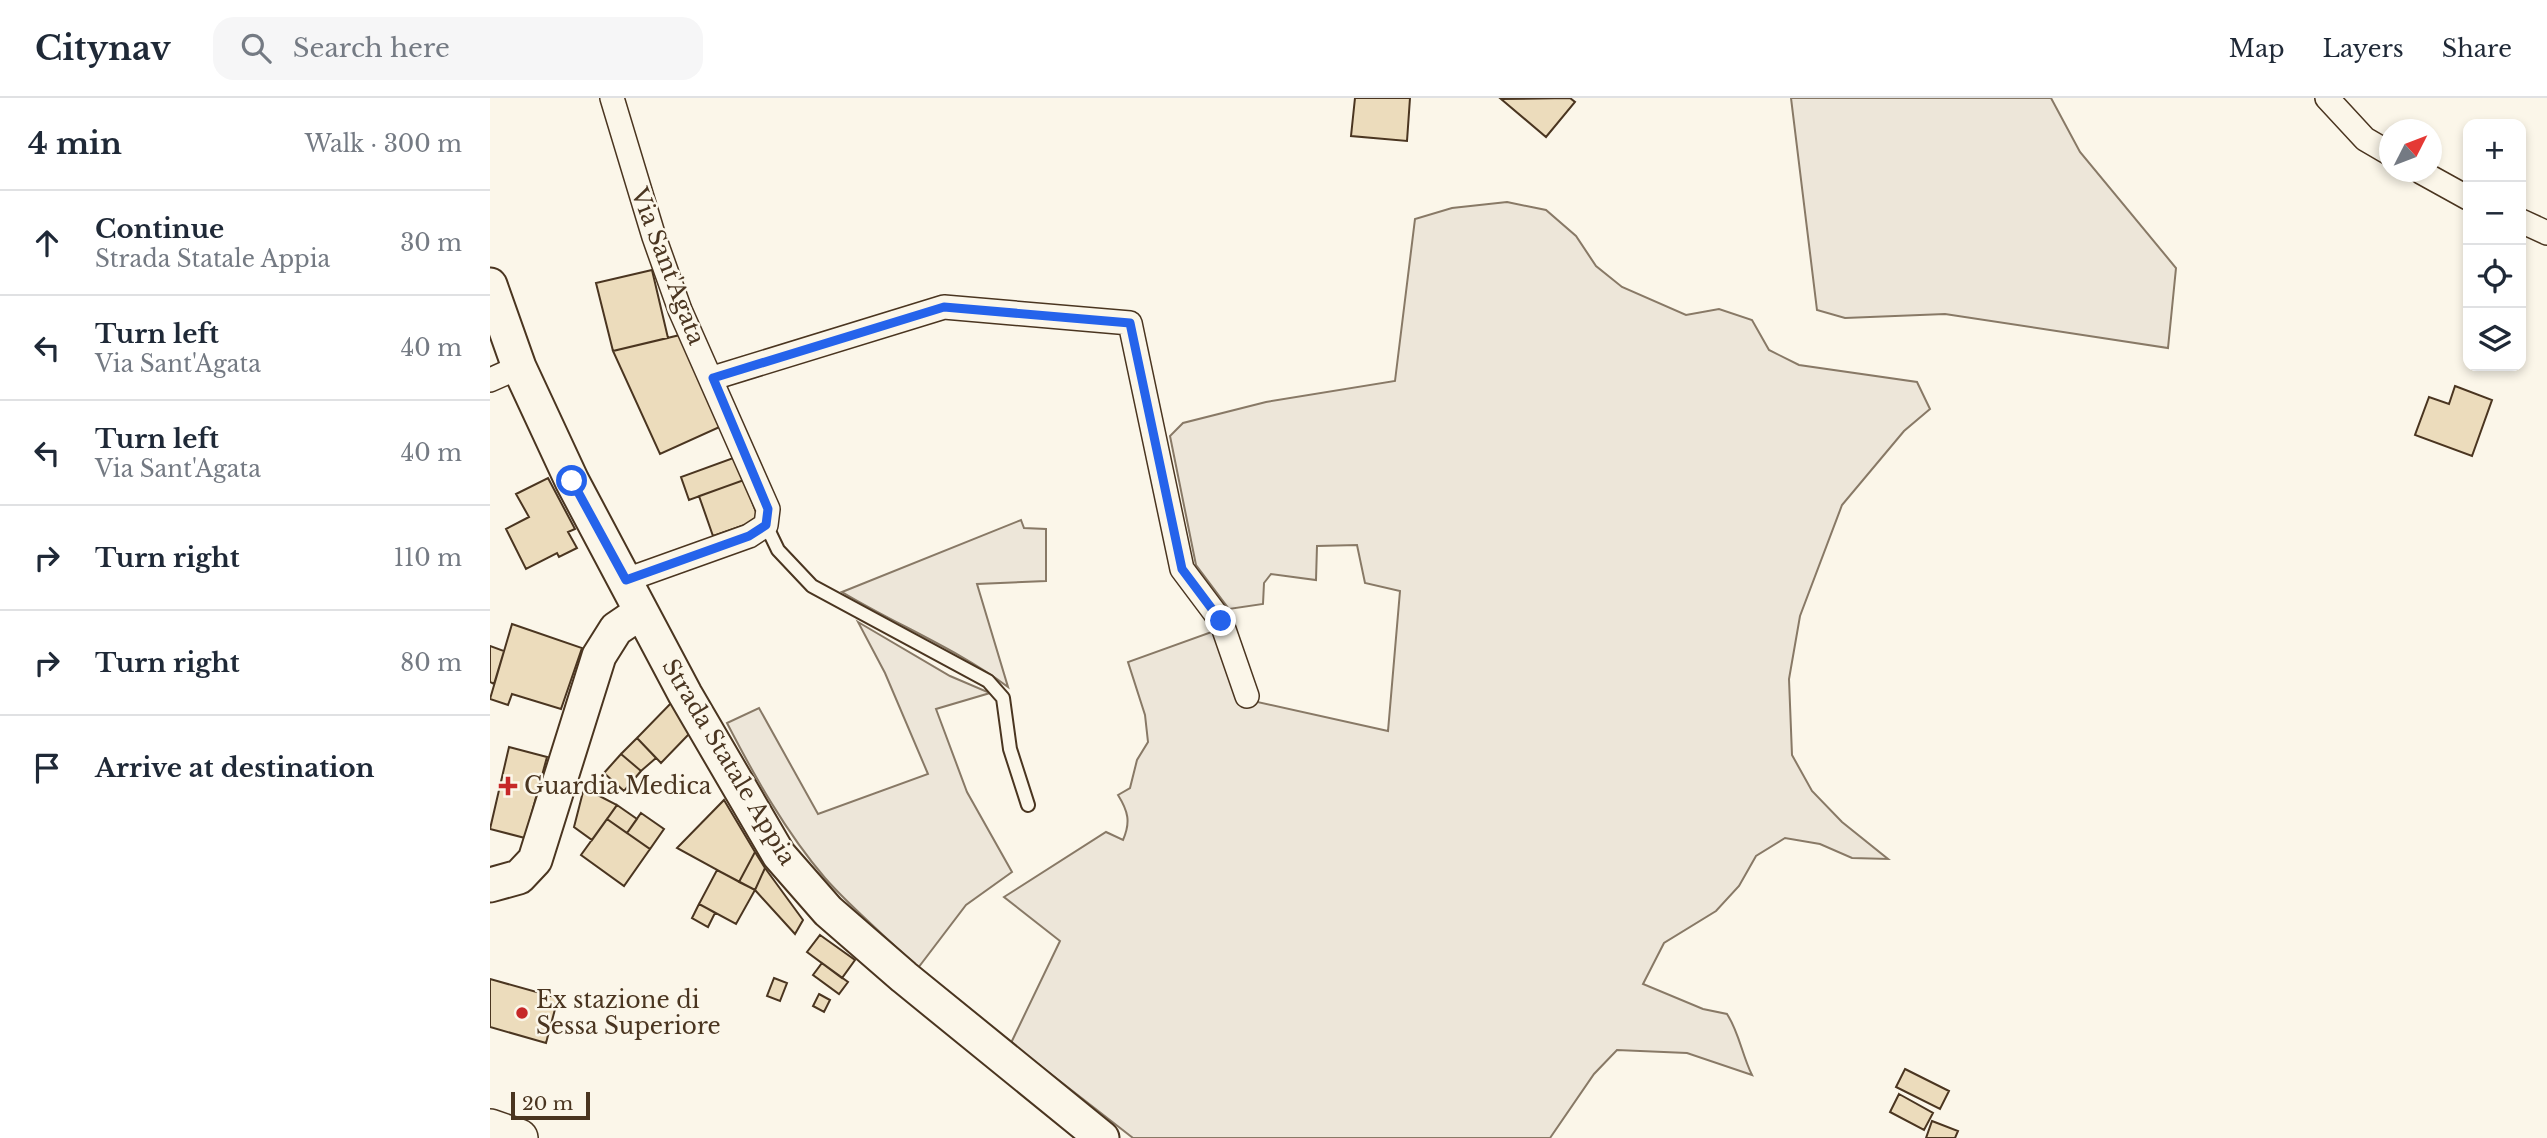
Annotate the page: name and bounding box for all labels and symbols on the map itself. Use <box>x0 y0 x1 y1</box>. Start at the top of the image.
north arrow <box>2379 119 2442 182</box>
street label: Via Sant'Agata <box>625 183 711 349</box>
route start <box>556 465 587 496</box>
route end <box>1205 605 1236 636</box>
street label: Strada Statale Appia <box>656 654 802 870</box>
place label: Guardia Medica <box>524 772 712 800</box>
marker: Guardia Medica <box>498 776 518 796</box>
place label: Ex stazione di Sessa Superiore <box>536 986 721 1040</box>
marker: Ex stazione di Sessa Superiore <box>514 1005 530 1021</box>
scale bar <box>511 1089 590 1121</box>

